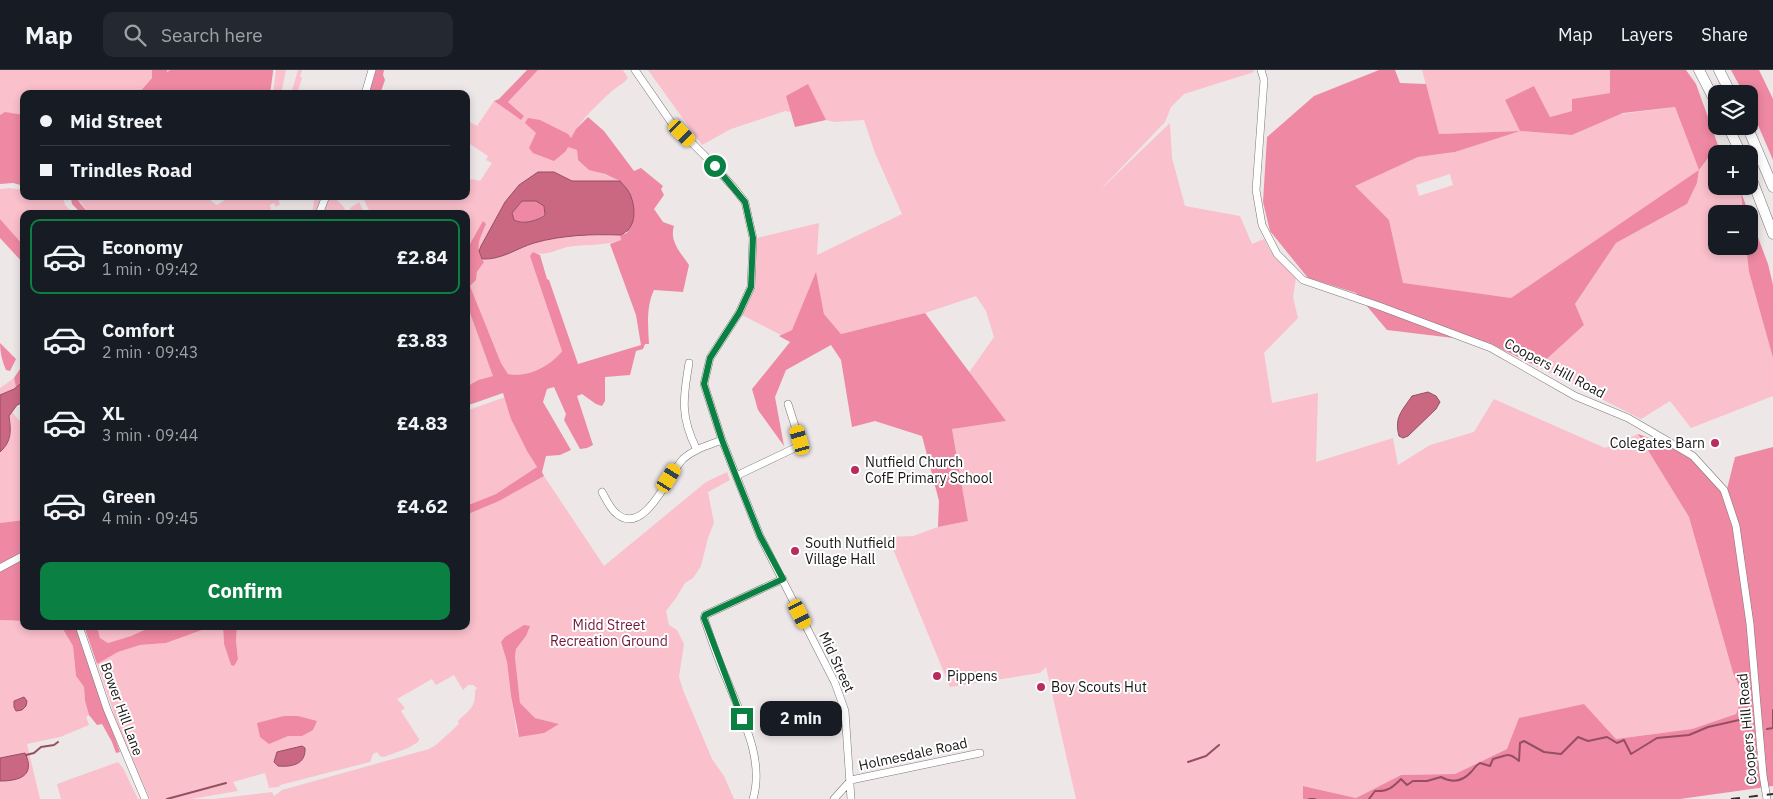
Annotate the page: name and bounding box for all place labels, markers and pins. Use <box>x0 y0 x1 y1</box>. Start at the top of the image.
place label: Colegates Barn <box>1610 434 1705 452</box>
marker: Colegates Barn <box>1709 437 1721 449</box>
place label: Nutfield Church CofE Primary School <box>865 453 993 487</box>
marker: Nutfield Church CofE Primary School <box>849 464 861 476</box>
place label: South Nutfield Village Hall <box>805 534 895 568</box>
marker: South Nutfield Village Hall <box>789 545 801 557</box>
place label: Pippens <box>947 667 998 685</box>
marker: Pippens <box>931 670 943 682</box>
place label: Boy Scouts Hut <box>1051 678 1147 696</box>
marker: Boy Scouts Hut <box>1035 681 1047 693</box>

